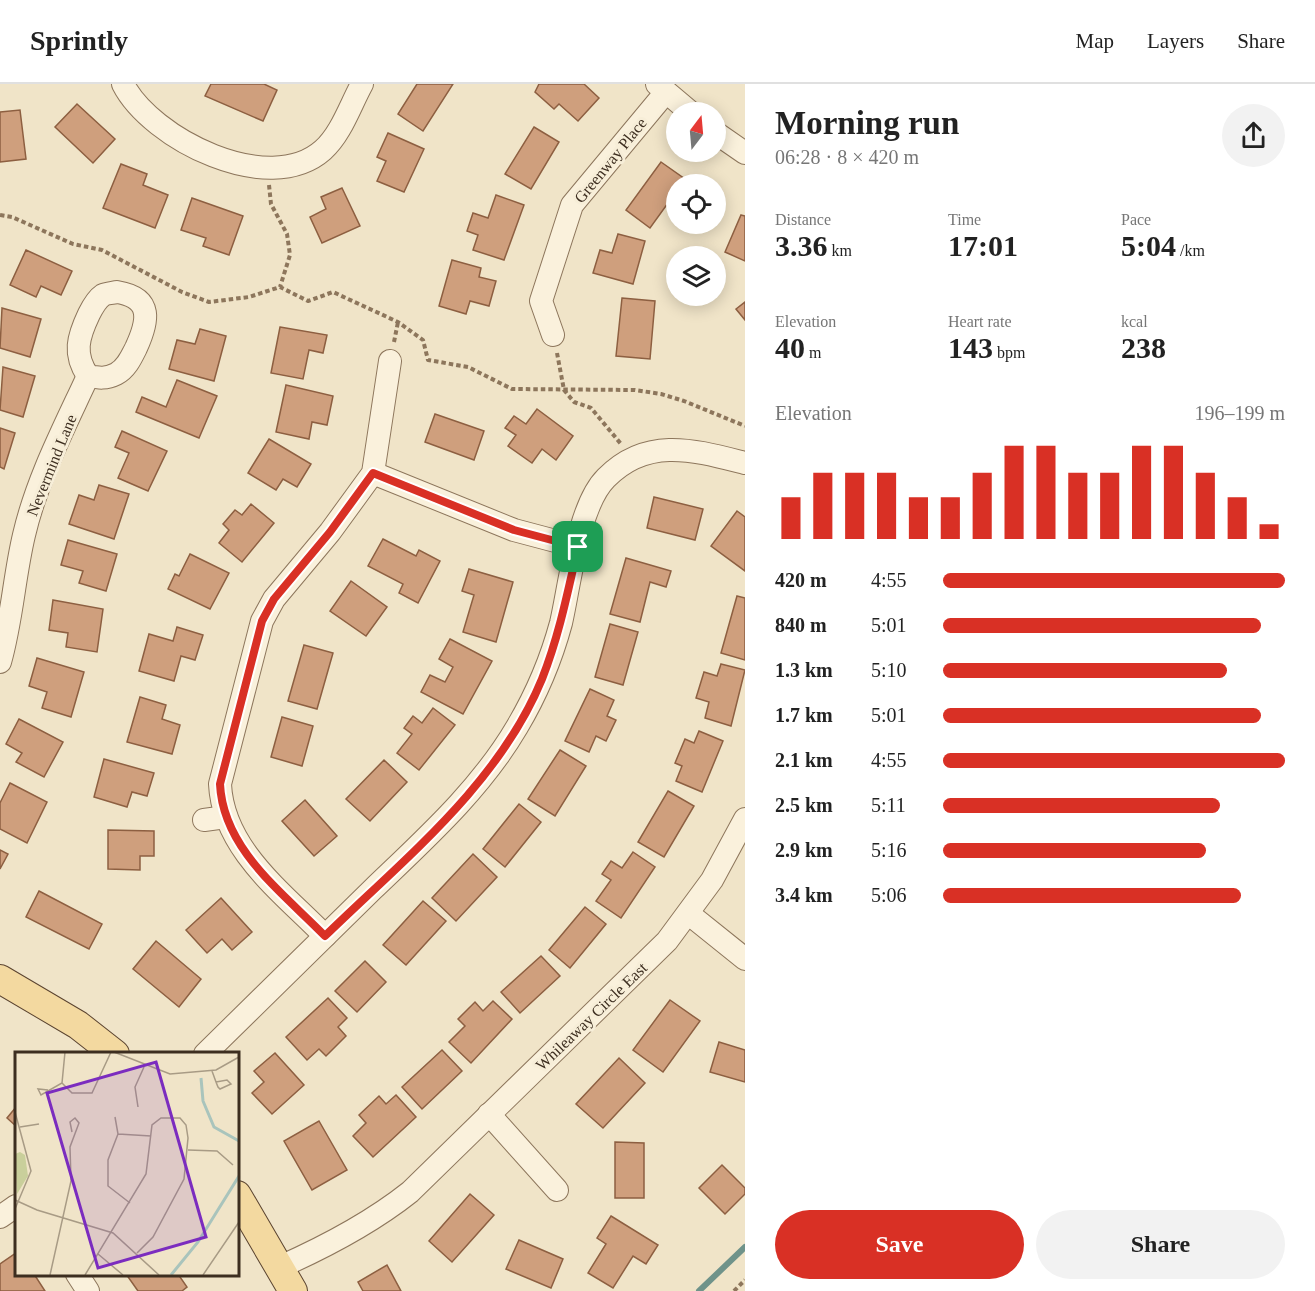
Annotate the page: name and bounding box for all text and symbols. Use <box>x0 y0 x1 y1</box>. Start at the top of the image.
text: Sprintly <box>30 25 128 56</box>
text: Map <box>1076 29 1114 53</box>
text: Layers <box>1147 29 1204 53</box>
text: Share <box>1237 29 1285 53</box>
north arrow <box>666 102 726 162</box>
map controls <box>666 102 726 306</box>
button: share <box>1222 104 1285 167</box>
text: Morning run <box>775 105 959 141</box>
street label: Greenway Place <box>571 114 651 207</box>
text: 06:28 · 8 × 420 m <box>775 146 919 168</box>
button: locate <box>666 174 726 234</box>
text: Distance <box>775 211 831 228</box>
text: Time <box>948 211 981 228</box>
text: Pace <box>1121 211 1151 228</box>
text: 3.36 <box>775 229 828 262</box>
text: 17:01 <box>948 229 1018 262</box>
text: 5:04 <box>1121 229 1176 262</box>
text: km <box>828 242 852 259</box>
text: /km <box>1176 242 1205 259</box>
button: layers <box>666 246 726 306</box>
text: Elevation <box>775 313 836 330</box>
text: Heart rate <box>948 313 1012 330</box>
text: kcal <box>1121 313 1148 330</box>
text: 40 <box>775 331 805 364</box>
text: 143 <box>948 331 993 364</box>
text: 238 <box>1121 331 1166 364</box>
text: m <box>805 344 821 361</box>
text: bpm <box>993 344 1025 361</box>
text: Elevation <box>775 402 852 424</box>
text: 196–199 m <box>1194 402 1285 424</box>
street label: Nevermind Lane <box>23 412 80 518</box>
pin <box>552 521 603 572</box>
icon: arrive <box>561 530 594 563</box>
text: 420 m <box>775 569 827 591</box>
text: 4:55 <box>871 569 907 591</box>
text: 840 m <box>775 614 827 636</box>
text: 5:01 <box>871 614 907 636</box>
text: 1.3 km <box>775 659 833 681</box>
text: 5:10 <box>871 659 907 681</box>
text: 1.7 km <box>775 704 833 726</box>
text: 5:01 <box>871 704 907 726</box>
text: 2.1 km <box>775 749 833 771</box>
text: 4:55 <box>871 749 907 771</box>
text: 2.5 km <box>775 794 833 816</box>
text: 5:11 <box>871 794 906 816</box>
text: 2.9 km <box>775 839 833 861</box>
text: 5:16 <box>871 839 907 861</box>
text: 3.4 km <box>775 884 833 906</box>
text: 5:06 <box>871 884 907 906</box>
street label: Whileaway Circle East <box>532 959 651 1074</box>
inset map <box>15 1052 238 1276</box>
button: Save <box>775 1210 1024 1279</box>
button: Share <box>1036 1210 1285 1279</box>

